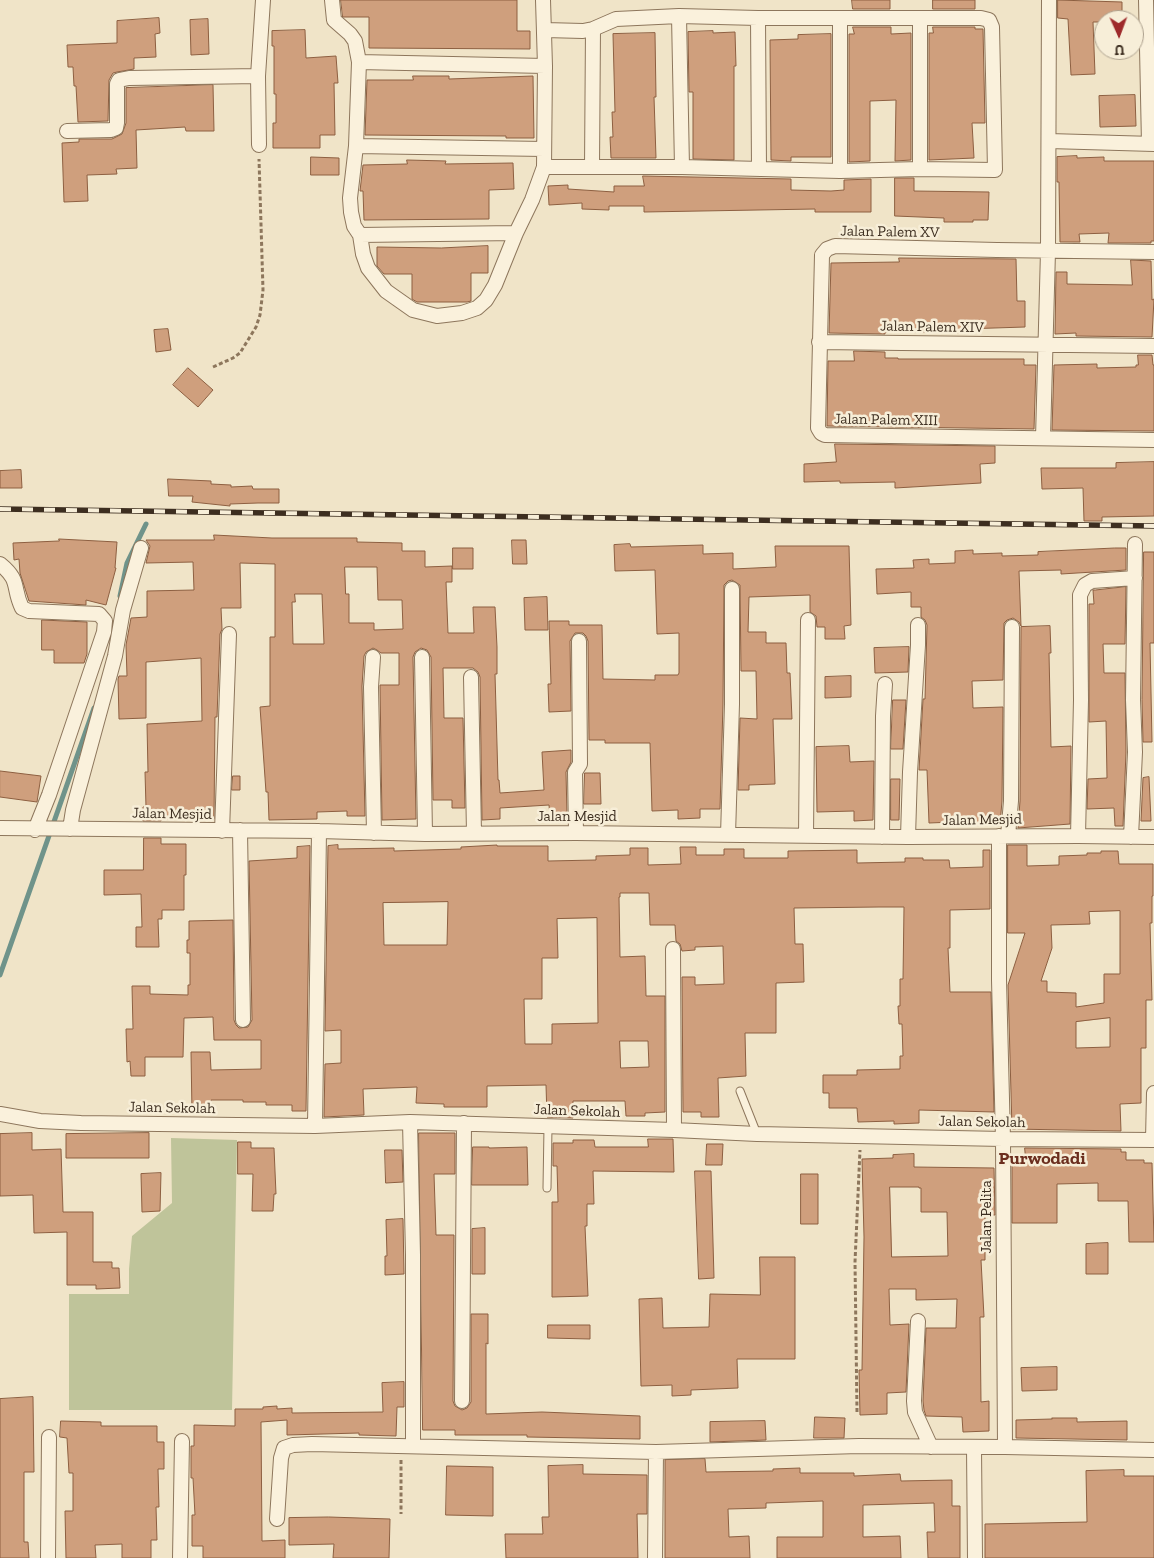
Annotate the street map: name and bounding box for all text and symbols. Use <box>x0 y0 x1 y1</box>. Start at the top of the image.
north arrow <box>1094 10 1144 60</box>
text: U <box>1114 41 1125 58</box>
street label: Jalan Palem XV <box>840 222 940 242</box>
street label: Jalan Palem XIV <box>880 317 984 337</box>
street label: Jalan Palem XIII <box>834 410 938 430</box>
street label: Jalan Mesjid <box>132 804 212 824</box>
street label: Jalan Mesjid <box>537 808 617 826</box>
street label: Jalan Mesjid <box>942 810 1022 830</box>
street label: Jalan Sekolah <box>128 1098 216 1118</box>
street label: Jalan Sekolah <box>533 1100 621 1122</box>
street label: Jalan Sekolah <box>938 1112 1026 1132</box>
district label: Purwodadi <box>998 1148 1086 1170</box>
street label: Jalan Pelita <box>978 1180 996 1254</box>

